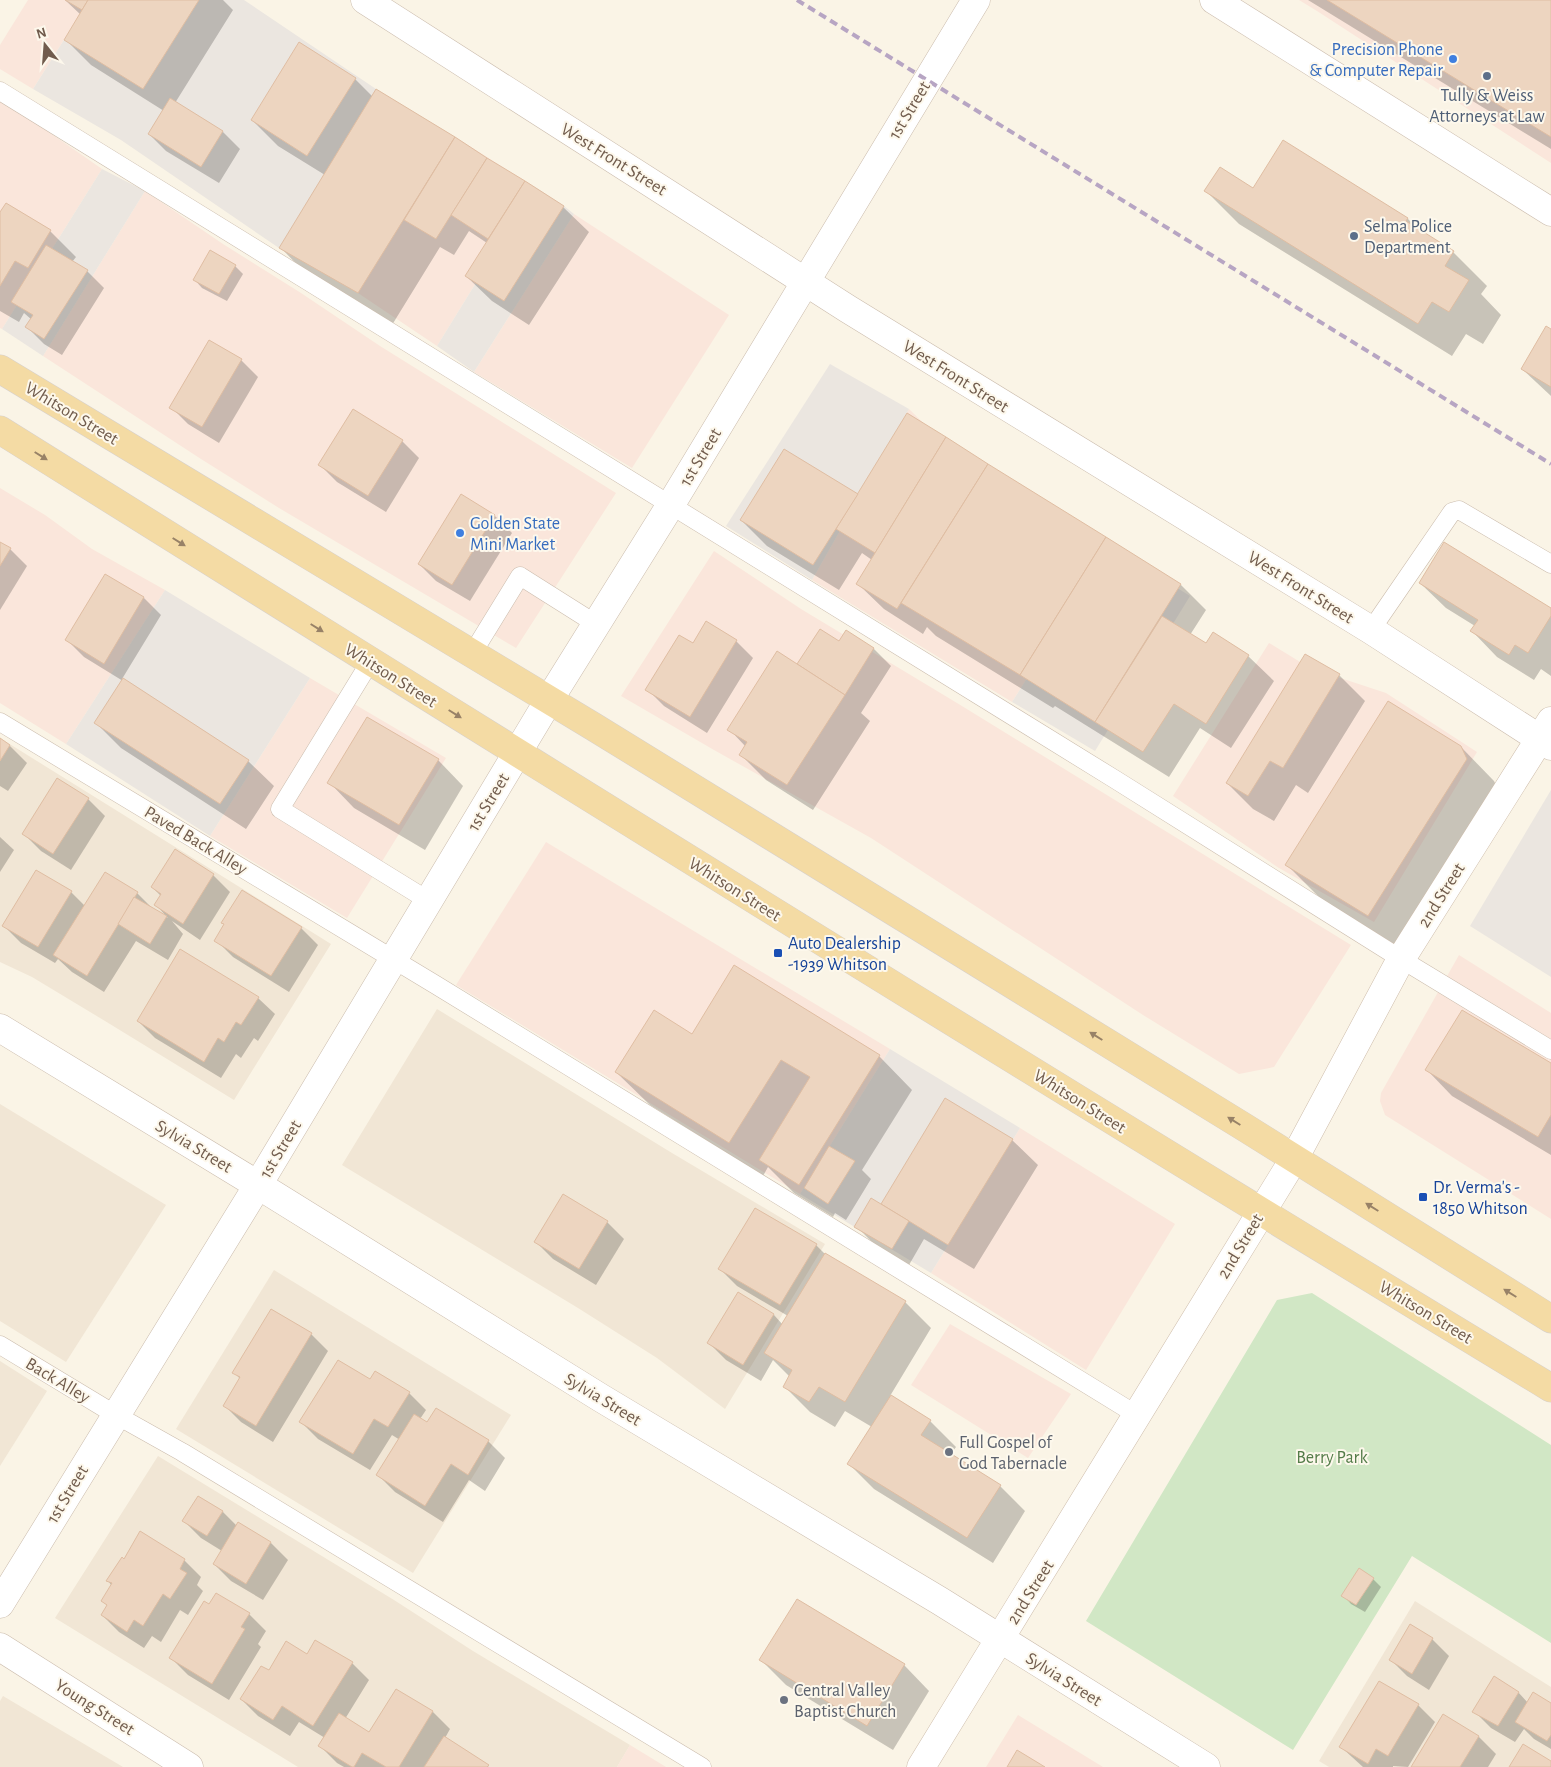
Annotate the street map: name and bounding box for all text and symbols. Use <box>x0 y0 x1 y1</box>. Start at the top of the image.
north arrow <box>20 20 70 70</box>
text: N <box>35 25 48 42</box>
place label: Precision Phone & Computer Repair <box>1309 41 1443 80</box>
marker: Precision Phone & Computer Repair <box>1447 53 1459 65</box>
marker: Tully & Weiss Attorneys at Law <box>1481 70 1493 82</box>
street label: 1st Street <box>886 78 934 143</box>
place label: Tully & Weiss Attorneys at Law <box>1429 87 1545 126</box>
street label: West Front Street <box>557 120 670 200</box>
place label: Selma Police Department <box>1364 218 1452 257</box>
marker: Selma Police Department <box>1348 230 1360 242</box>
street label: West Front Street <box>899 337 1012 417</box>
street label: Whitson Street <box>22 379 121 449</box>
street label: 1st Street <box>677 425 725 490</box>
one-way arrow <box>35 452 48 461</box>
place label: Golden State Mini Market <box>470 515 560 554</box>
marker: Golden State Mini Market <box>454 527 466 539</box>
one-way arrow <box>173 538 186 547</box>
street label: West Front Street <box>1244 548 1357 628</box>
one-way arrow <box>310 624 324 633</box>
street label: Whitson Street <box>341 640 440 712</box>
one-way arrow <box>448 709 462 719</box>
street label: 1st Street <box>465 770 513 835</box>
street label: Paved Back Alley <box>141 803 250 879</box>
street label: Whitson Street <box>685 854 784 926</box>
street label: 2nd Street <box>1415 860 1469 931</box>
place label: Auto Dealership -1939 Whitson <box>788 935 901 974</box>
marker: Auto Dealership -1939 Whitson <box>772 947 784 959</box>
one-way arrow <box>1089 1031 1102 1040</box>
street label: Whitson Street <box>1030 1066 1129 1138</box>
one-way arrow <box>1227 1116 1241 1126</box>
street label: Sylvia Street <box>152 1117 235 1177</box>
street label: 1st Street <box>257 1117 305 1182</box>
place label: Dr. Verma's - 1850 Whitson <box>1433 1179 1528 1218</box>
marker: Dr. Verma's - 1850 Whitson <box>1417 1191 1429 1203</box>
one-way arrow <box>1365 1202 1378 1212</box>
street label: 2nd Street <box>1215 1211 1267 1282</box>
street label: Whitson Street <box>1376 1278 1475 1348</box>
one-way arrow <box>1503 1289 1516 1298</box>
street label: Back Alley <box>22 1355 93 1407</box>
street label: Sylvia Street <box>561 1370 644 1430</box>
place label: Full Gospel of God Tabernacle <box>959 1434 1067 1473</box>
marker: Full Gospel of God Tabernacle <box>943 1446 955 1458</box>
park label: Berry Park <box>1296 1449 1368 1467</box>
street label: 1st Street <box>44 1462 92 1527</box>
street label: 2nd Street <box>1004 1557 1058 1628</box>
street label: Sylvia Street <box>1022 1649 1105 1710</box>
street label: Young Street <box>52 1676 137 1739</box>
place label: Central Valley Baptist Church <box>794 1682 896 1721</box>
marker: Central Valley Baptist Church <box>778 1694 790 1706</box>

